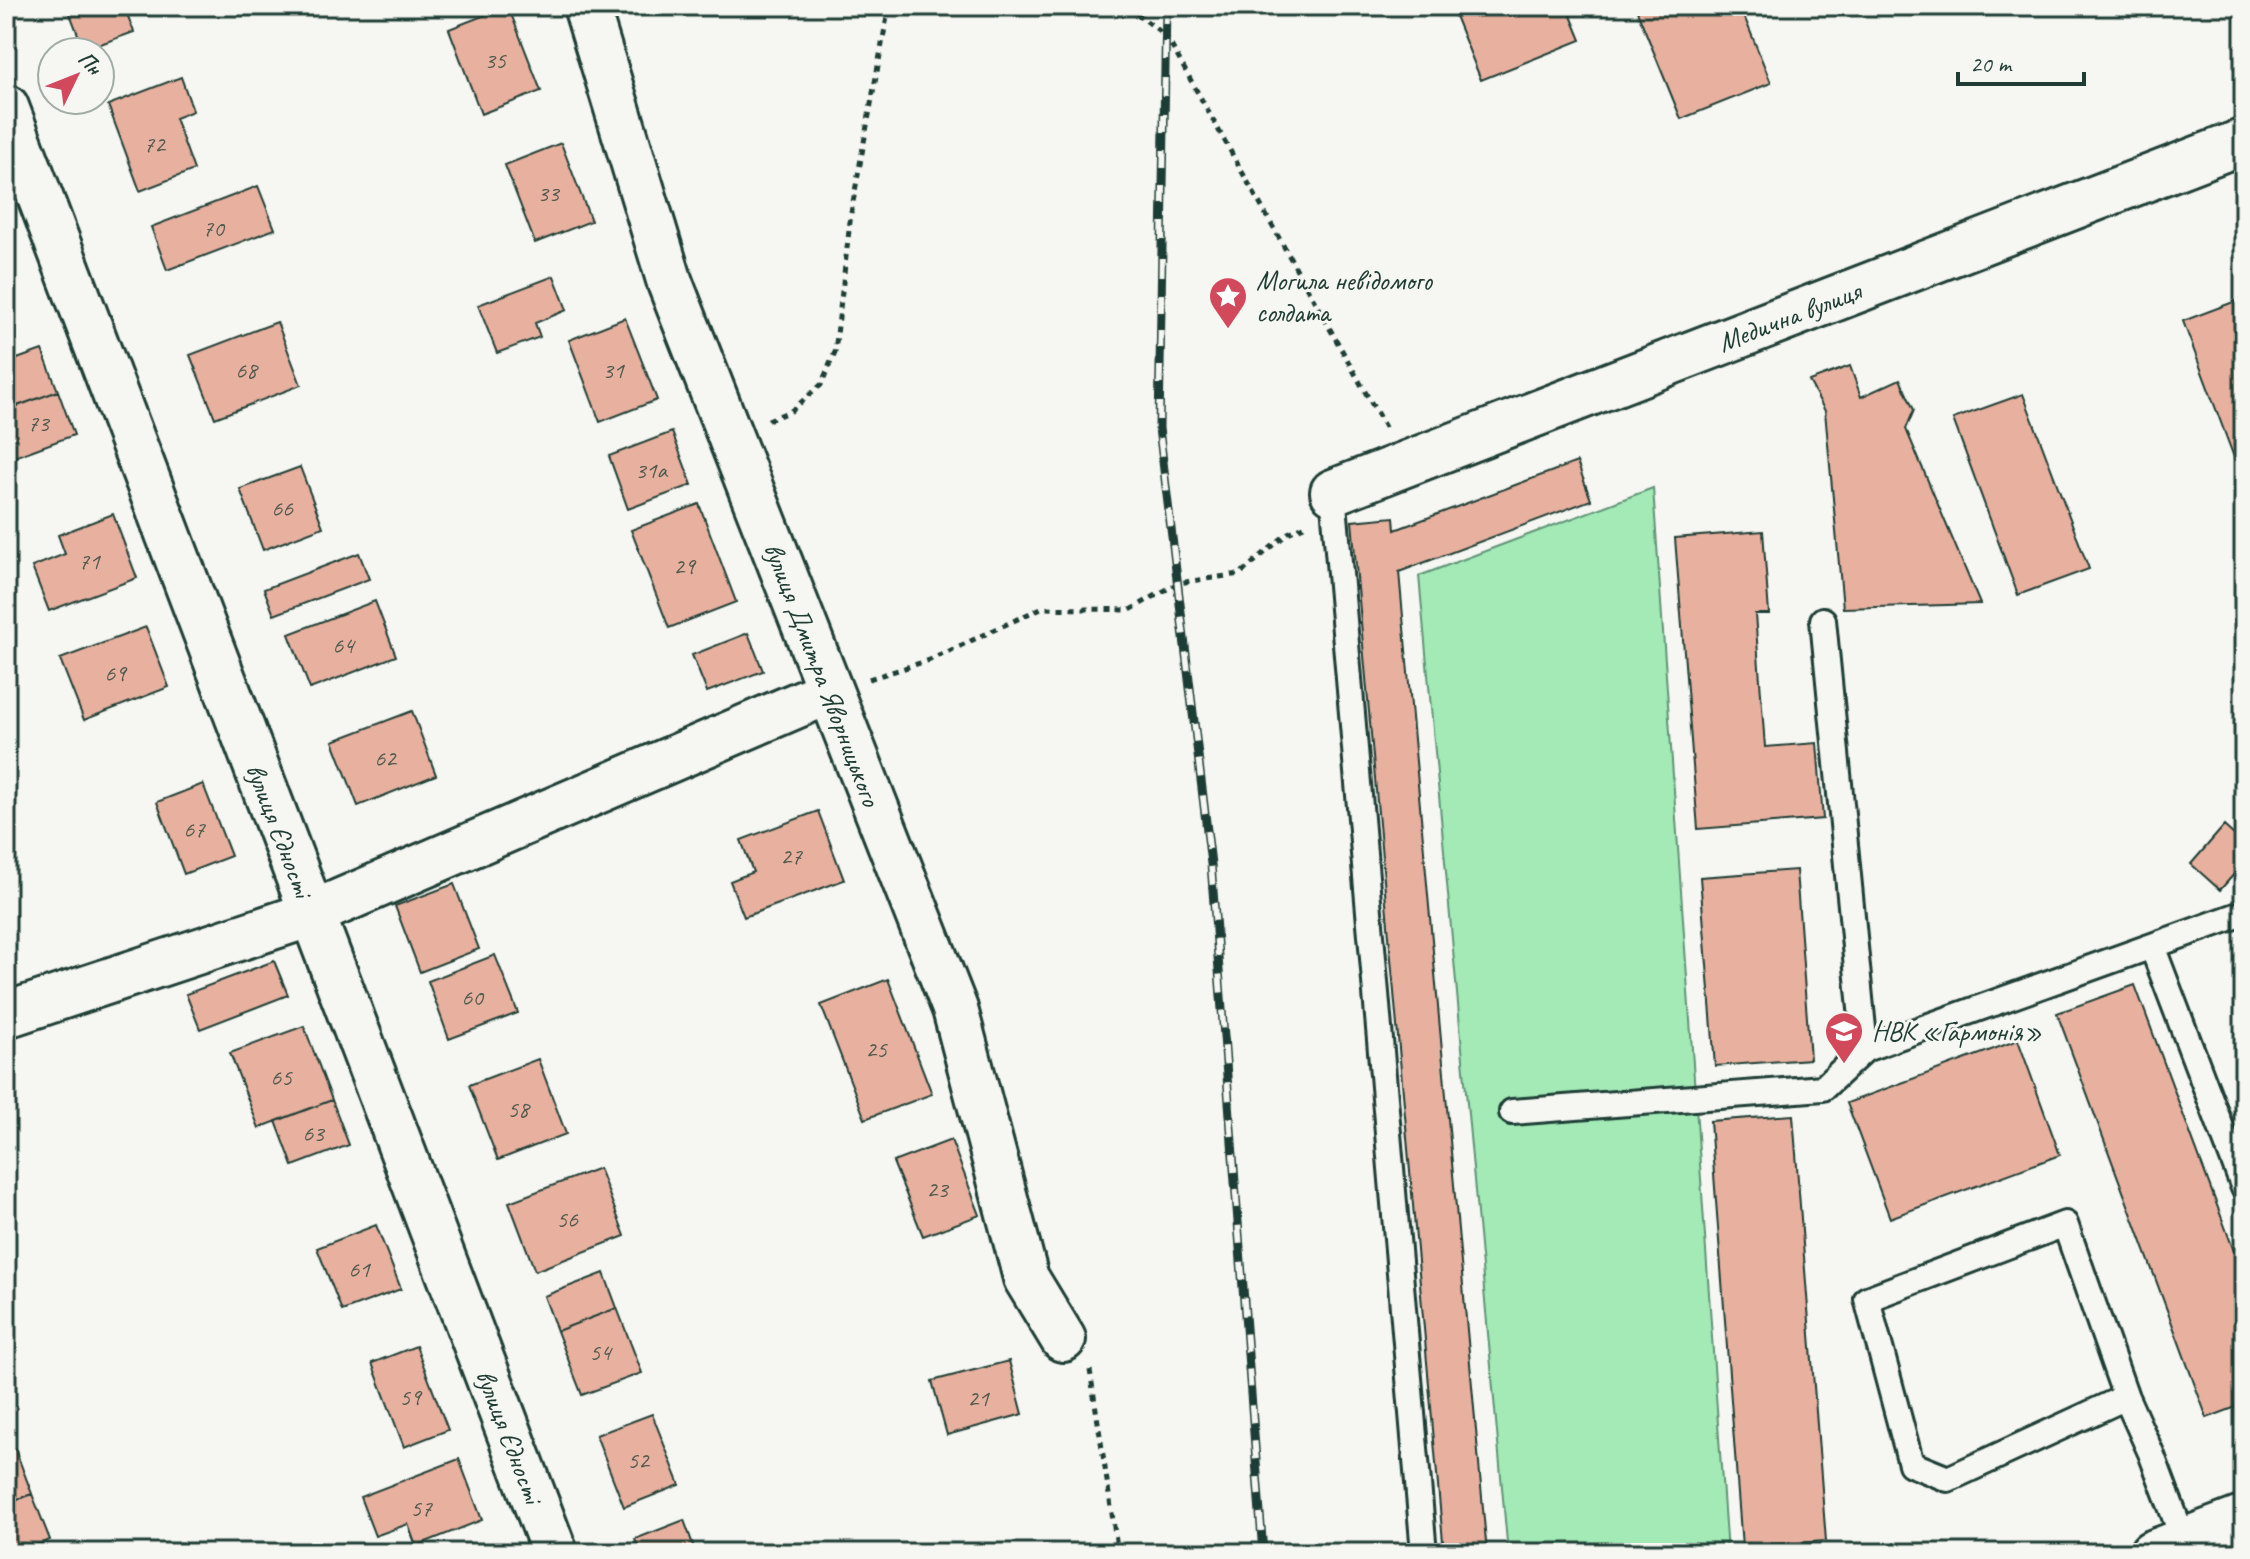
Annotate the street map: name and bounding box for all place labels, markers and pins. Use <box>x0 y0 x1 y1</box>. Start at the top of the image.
place label: Могила невідомого солдата <box>1256 263 1434 330</box>
place icon: Могила невідомого солдата <box>1207 275 1249 330</box>
school or university icon: НВК «Гармонія» <box>1823 1010 1865 1065</box>
place label: НВК «Гармонія» <box>1872 1014 2042 1049</box>

